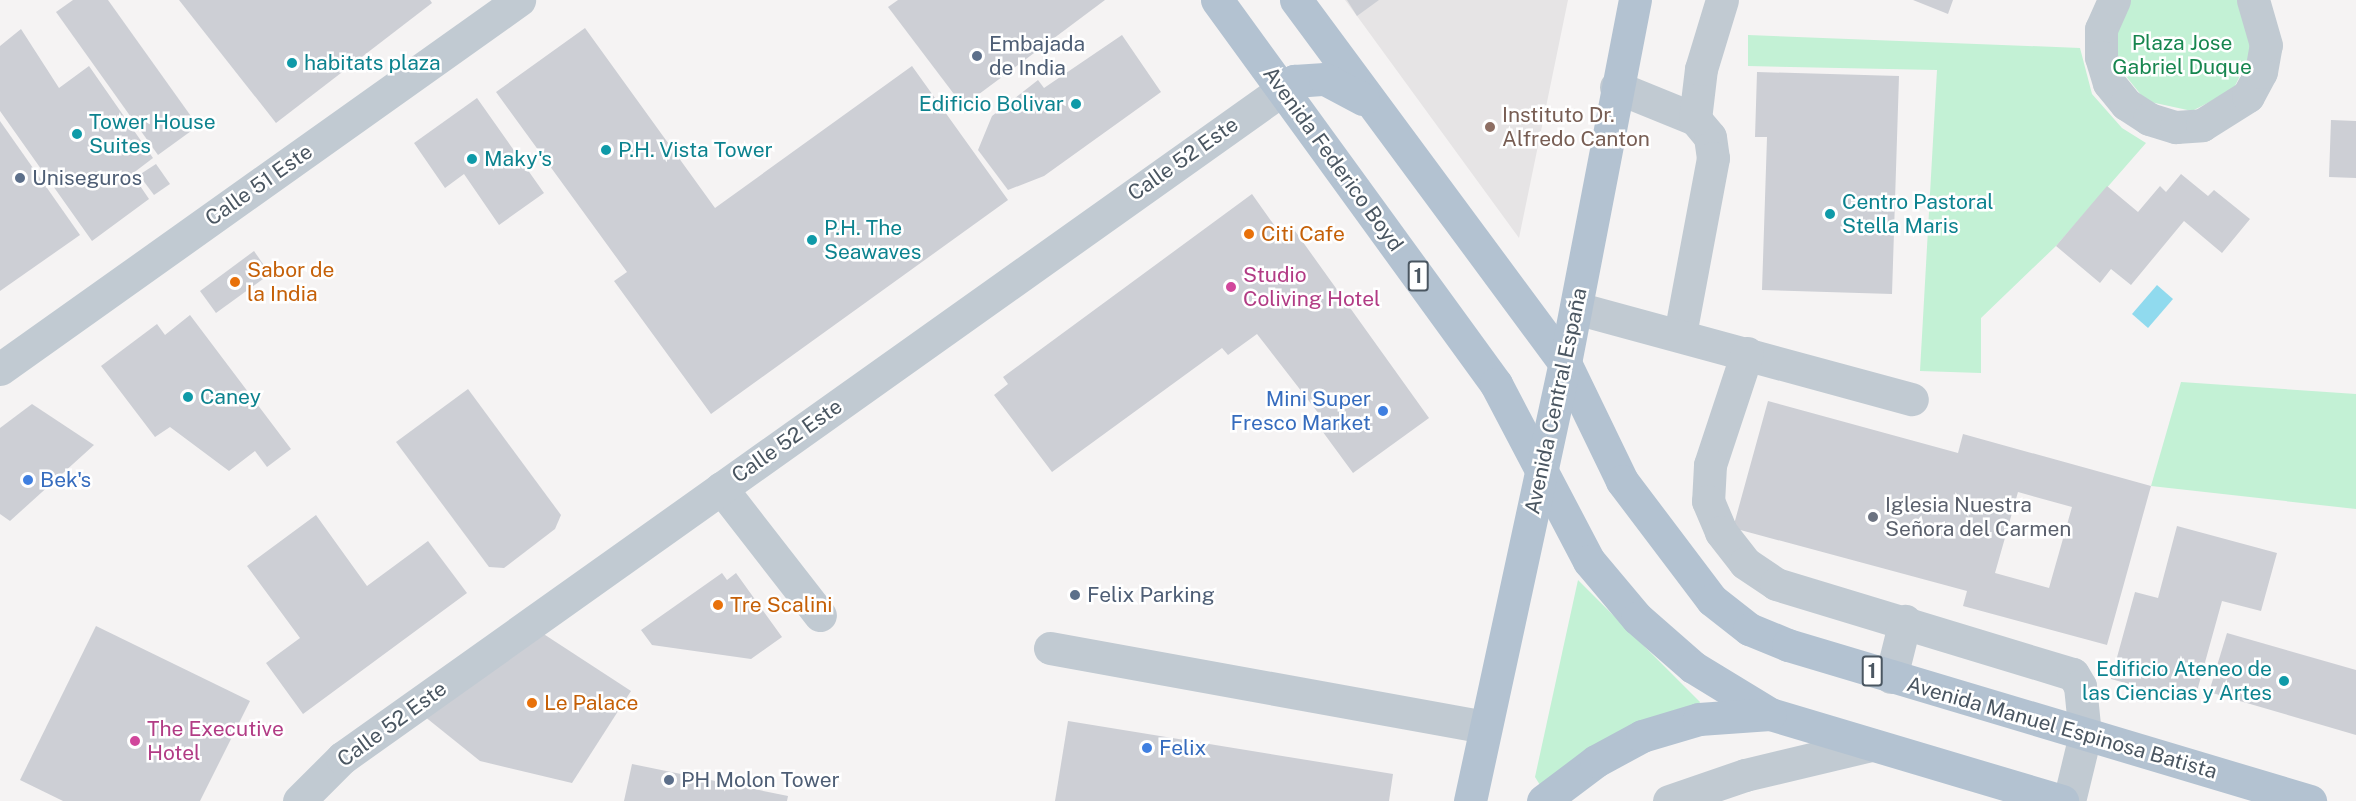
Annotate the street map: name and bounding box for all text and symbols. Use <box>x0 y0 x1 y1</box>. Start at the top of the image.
park label: Plaza Jose Gabriel Duque <box>2112 30 2252 80</box>
place label: Embajada de India <box>989 31 1085 81</box>
marker: Embajada de India <box>970 49 984 63</box>
place label: habitats plaza <box>304 50 441 76</box>
marker: habitats plaza <box>285 56 299 70</box>
street label: Avenida Federico Boyd <box>1258 62 1408 256</box>
place label: Edificio Bolivar <box>919 91 1064 117</box>
marker: Edificio Bolivar <box>1069 97 1083 111</box>
place label: Instituto Dr. Alfredo Canton <box>1502 102 1650 152</box>
place label: Tower House Suites <box>89 109 216 159</box>
street label: Calle 52 Este <box>1123 112 1243 206</box>
marker: Instituto Dr. Alfredo Canton <box>1483 120 1497 134</box>
marker: Tower House Suites <box>70 127 84 141</box>
place label: P.H. Vista Tower <box>618 137 773 163</box>
street label: Calle 51 Este <box>201 139 317 231</box>
marker: P.H. Vista Tower <box>599 143 613 157</box>
place label: Maky's <box>484 146 552 172</box>
marker: Maky's <box>465 152 479 166</box>
place label: Uniseguros <box>32 165 142 191</box>
marker: Uniseguros <box>13 171 27 185</box>
place label: Centro Pastoral Stella Maris <box>1842 189 1994 239</box>
marker: Centro Pastoral Stella Maris <box>1823 207 1837 221</box>
place label: P.H. The Seawaves <box>824 215 921 265</box>
place label: Citi Cafe <box>1261 221 1345 247</box>
marker: Citi Cafe <box>1242 227 1256 241</box>
marker: P.H. The Seawaves <box>805 233 819 247</box>
place label: Sabor de la India <box>247 257 335 307</box>
road number: 1 <box>1408 259 1428 293</box>
place label: Studio Coliving Hotel <box>1243 262 1380 312</box>
marker: Sabor de la India <box>228 275 242 289</box>
marker: Studio Coliving Hotel <box>1224 280 1238 294</box>
street label: Avenida Central España <box>1520 286 1592 516</box>
place label: Caney <box>200 384 261 410</box>
place label: Mini Super Fresco Market <box>1230 386 1371 436</box>
marker: Caney <box>181 390 195 404</box>
street label: Calle 52 Este <box>727 394 847 488</box>
marker: Mini Super Fresco Market <box>1376 404 1390 418</box>
place label: Bek's <box>40 467 91 493</box>
marker: Bek's <box>21 473 35 487</box>
place label: Iglesia Nuestra Señora del Carmen <box>1885 492 2072 542</box>
marker: Iglesia Nuestra Señora del Carmen <box>1866 510 1880 524</box>
place label: Felix Parking <box>1087 582 1215 608</box>
marker: Felix Parking <box>1068 588 1082 602</box>
place label: Tre Scalini <box>730 592 833 618</box>
marker: Tre Scalini <box>711 598 725 612</box>
road number: 1 <box>1862 654 1882 688</box>
place label: Edificio Ateneo de las Ciencias y Artes <box>2082 656 2272 706</box>
street label: Avenida Manuel Espinosa Batista <box>1904 672 2220 784</box>
marker: Edificio Ateneo de las Ciencias y Artes <box>2277 674 2291 688</box>
street label: Calle 52 Este <box>332 676 452 772</box>
place label: Le Palace <box>544 690 639 716</box>
marker: Le Palace <box>525 696 539 710</box>
place label: The Executive Hotel <box>147 716 284 766</box>
marker: The Executive Hotel <box>128 734 142 748</box>
place label: Felix <box>1159 735 1206 761</box>
marker: Felix <box>1140 741 1154 755</box>
place label: PH Molon Tower <box>681 767 840 793</box>
marker: PH Molon Tower <box>662 773 676 787</box>

